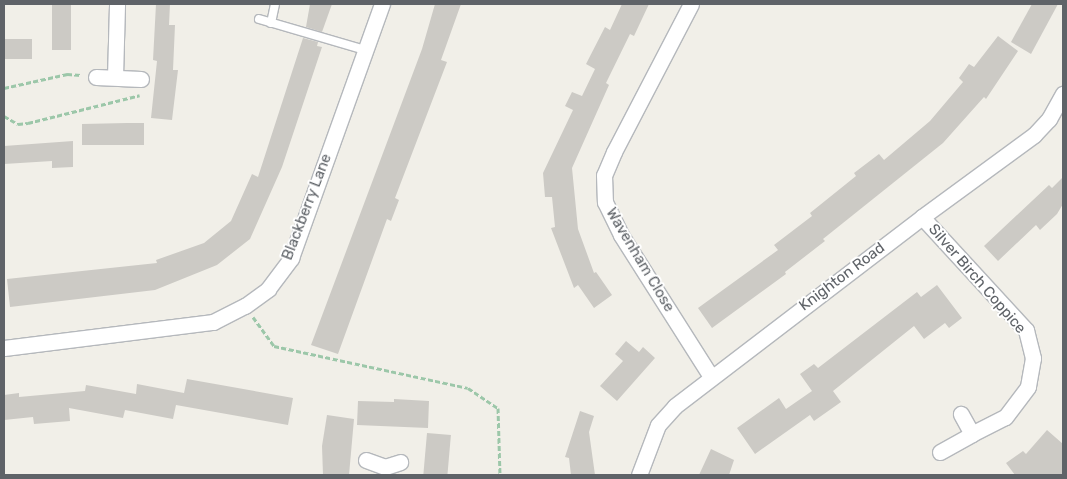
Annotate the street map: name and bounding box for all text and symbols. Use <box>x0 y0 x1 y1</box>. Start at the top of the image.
street label: Blackberry Lane <box>278 151 336 263</box>
street label: Wavenham Close <box>602 205 678 315</box>
street label: Silver Birch Coppice <box>924 220 1030 338</box>
street label: Knighton Road <box>796 239 888 315</box>

